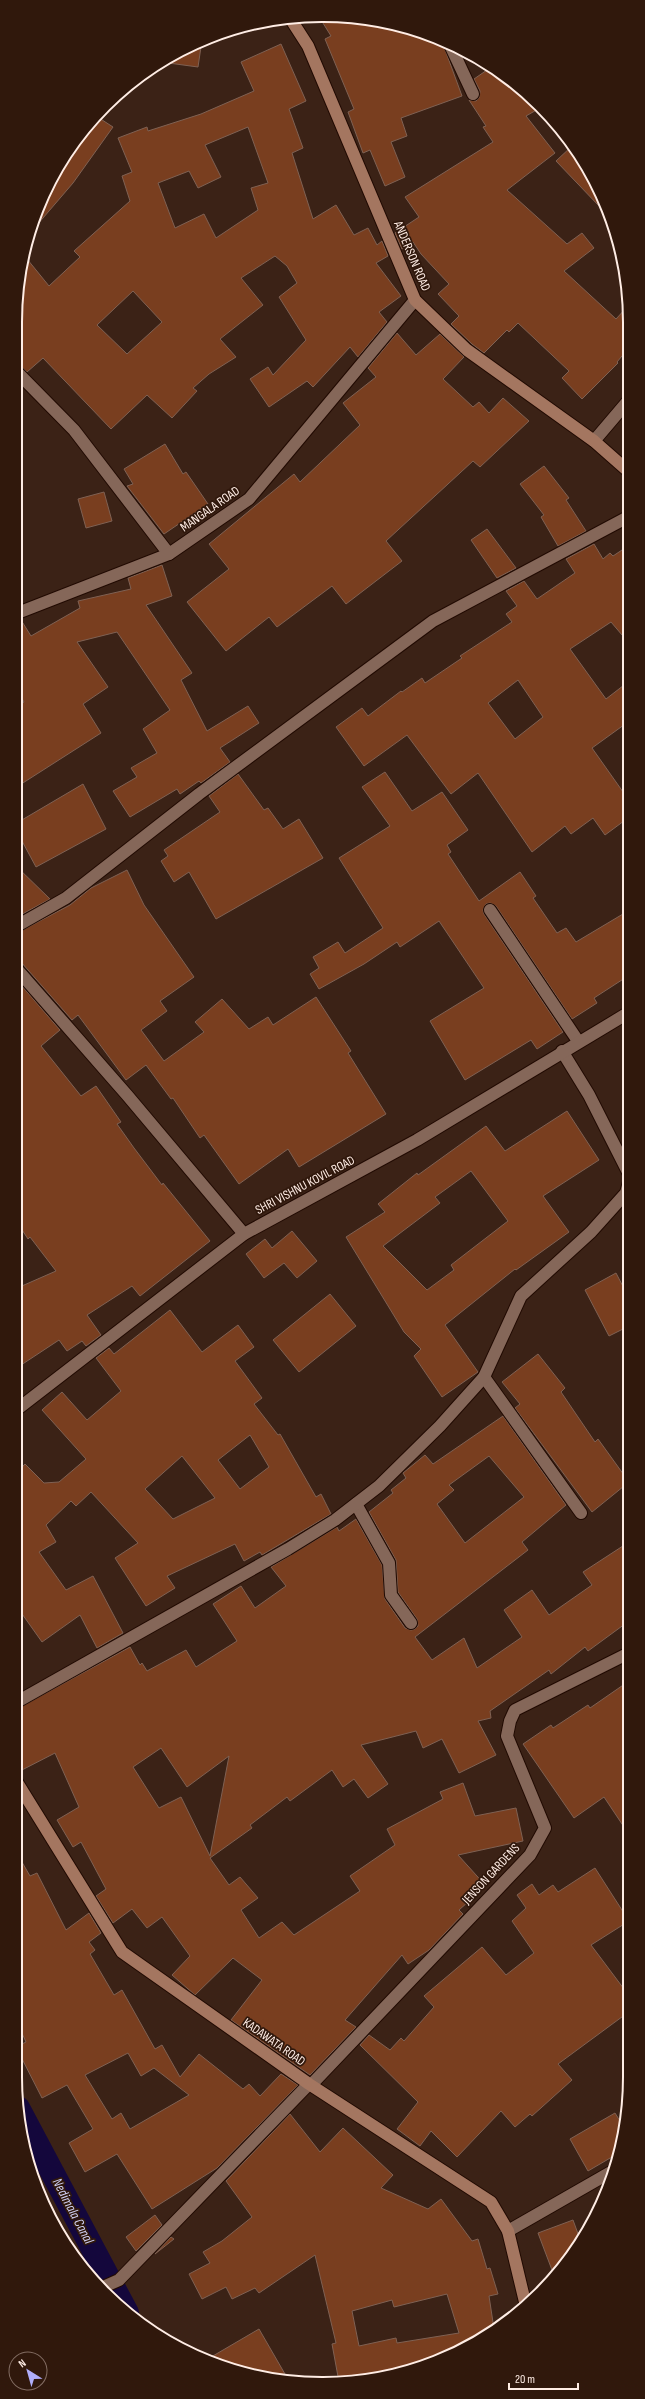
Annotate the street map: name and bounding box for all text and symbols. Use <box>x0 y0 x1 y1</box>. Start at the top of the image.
street label: ANDERSON ROAD <box>390 218 434 294</box>
street label: MANGALA ROAD <box>177 483 243 535</box>
street label: SHRI VISHNU KOVIL ROAD <box>253 1152 357 1218</box>
street label: JENSON GARDENS <box>458 1840 524 1908</box>
street label: KADAWATA ROAD <box>240 2015 308 2069</box>
water label: Nedimala Canal <box>49 2175 98 2247</box>
north arrow <box>8 2351 48 2391</box>
text: N <box>16 2356 29 2370</box>
scale bar <box>509 2365 578 2391</box>
text: 20 m <box>515 2372 535 2387</box>

